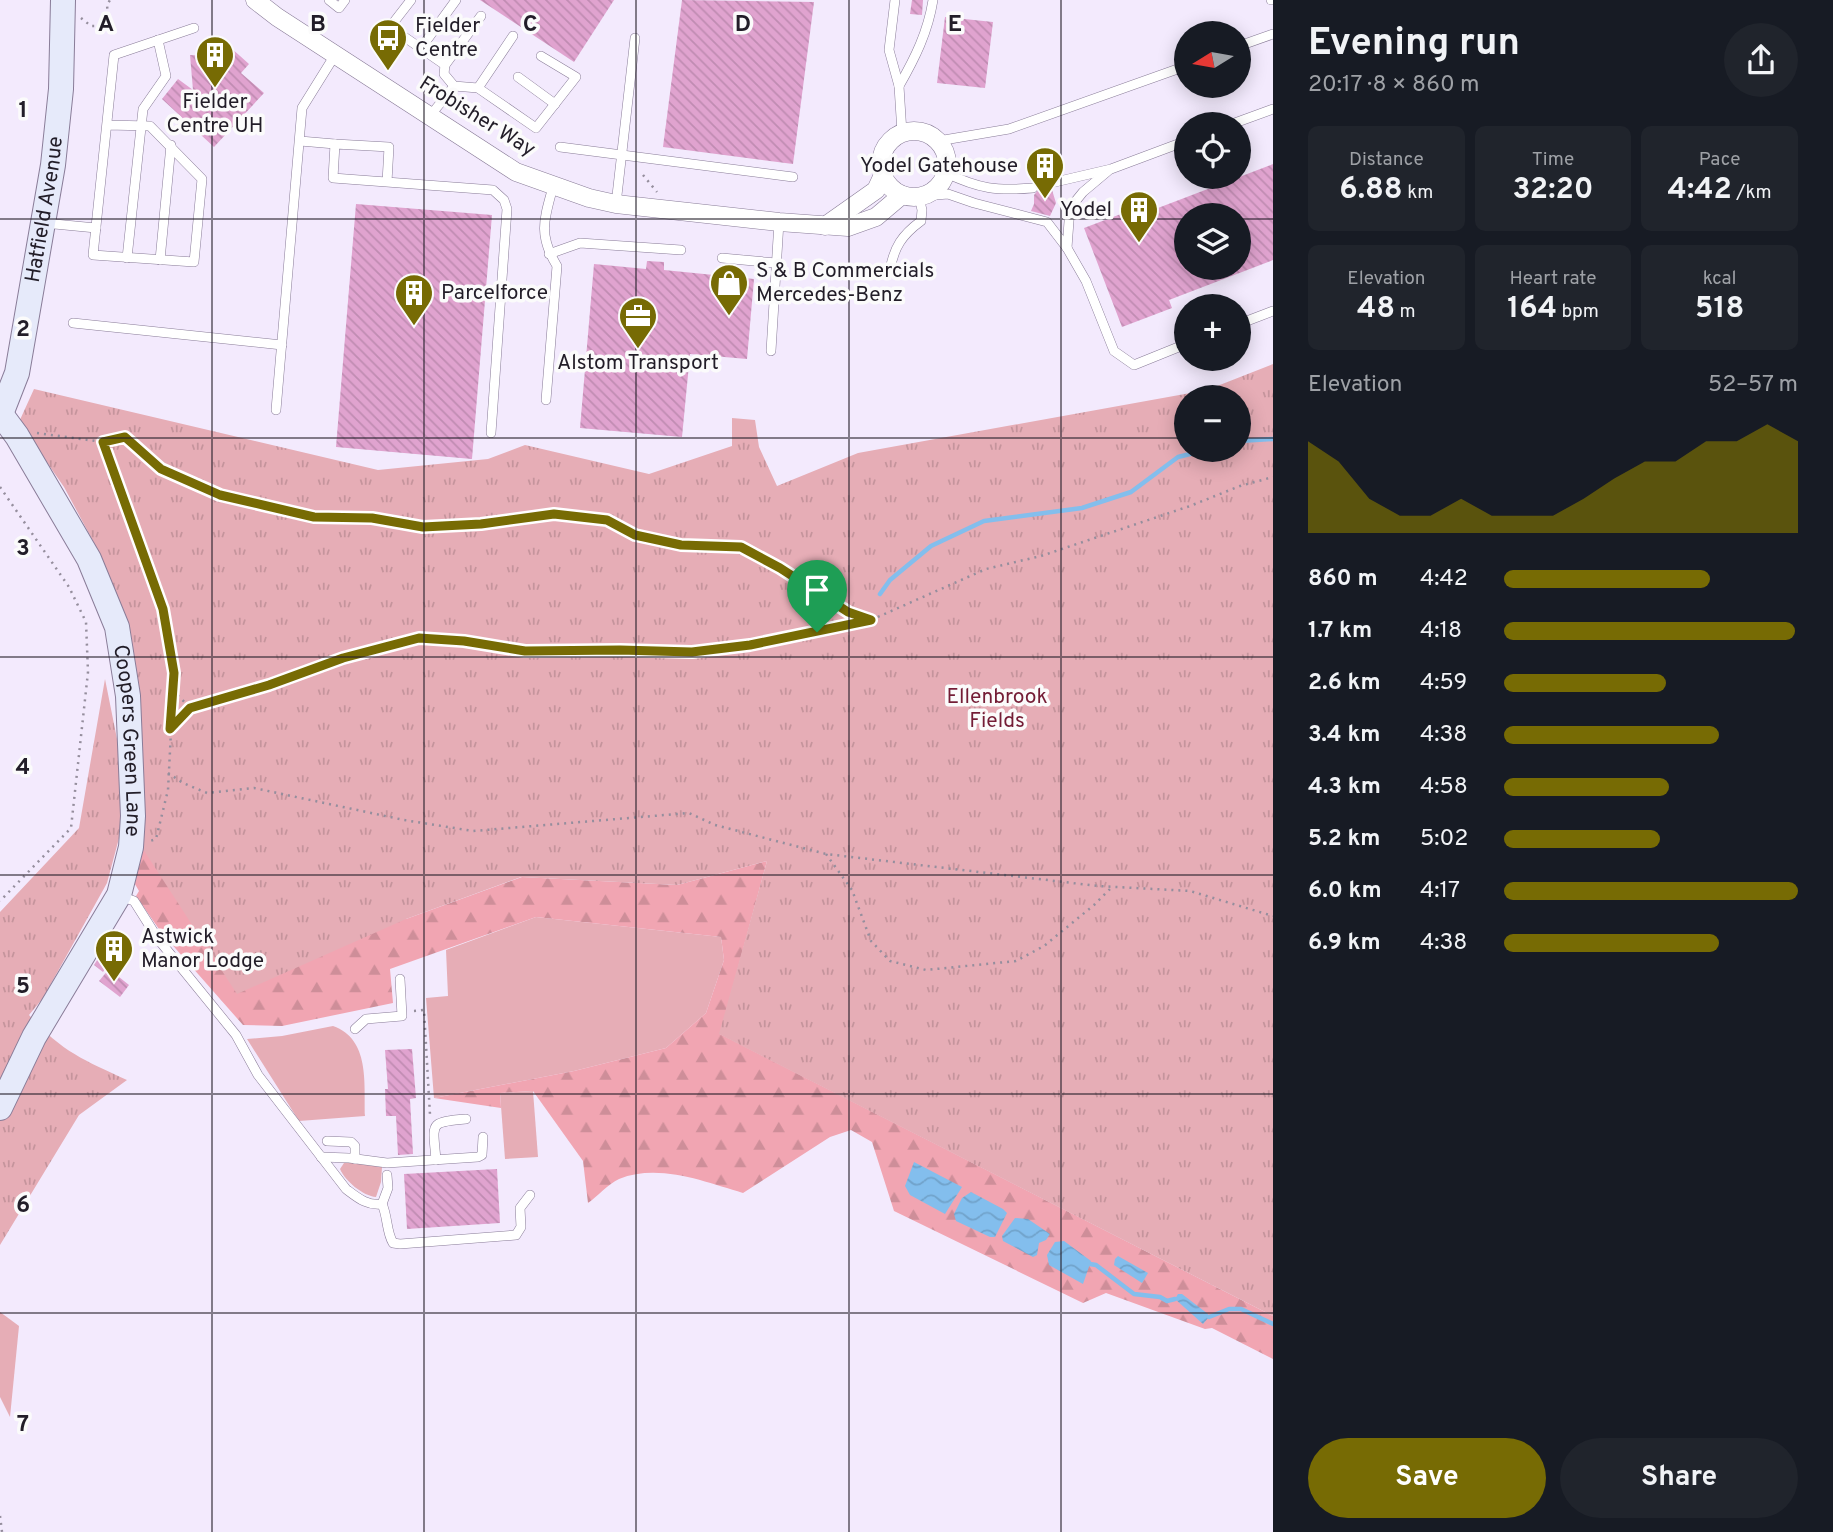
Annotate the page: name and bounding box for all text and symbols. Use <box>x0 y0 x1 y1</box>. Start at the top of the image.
text: A <box>98 11 114 40</box>
text: B <box>310 11 326 40</box>
text: C <box>523 11 537 40</box>
text: D <box>735 11 751 40</box>
text: E <box>948 11 962 40</box>
place label: Fielder Centre <box>415 13 480 64</box>
bus stop icon: Fielder Centre <box>367 17 409 72</box>
text: Evening run <box>1308 20 1520 69</box>
north arrow <box>1174 21 1251 98</box>
map controls <box>1174 21 1251 462</box>
button: share <box>1724 23 1798 97</box>
building icon: Fielder Centre UH <box>194 34 236 89</box>
street label: Frobisher Way <box>414 71 540 163</box>
text: 20:17 · 8 × 860 m <box>1308 71 1480 100</box>
place label: Fielder Centre UH <box>167 89 263 140</box>
text: 1 <box>18 97 28 126</box>
button: locate <box>1174 112 1251 189</box>
street label: Hatfield Avenue <box>19 135 69 285</box>
building icon: Yodel Gatehouse <box>1024 145 1066 200</box>
text: Distance <box>1349 148 1424 172</box>
text: Time <box>1532 148 1574 172</box>
text: Pace <box>1699 148 1741 172</box>
place label: Yodel Gatehouse <box>860 153 1018 180</box>
text: 6.88 <box>1339 172 1403 209</box>
text: 32:20 <box>1512 172 1594 209</box>
text: 4:42 <box>1668 172 1732 209</box>
text: km <box>1403 181 1433 205</box>
text: /km <box>1732 181 1772 205</box>
building icon: Yodel <box>1118 189 1160 244</box>
place label: Yodel <box>1060 197 1112 224</box>
button: layers <box>1174 203 1251 280</box>
place label: S & B Commercials Mercedes-Benz <box>756 258 934 309</box>
shop icon: S & B Commercials Mercedes-Benz <box>708 262 750 317</box>
text: Elevation <box>1347 267 1425 291</box>
text: Heart rate <box>1510 267 1596 291</box>
text: kcal <box>1703 267 1737 291</box>
building icon: Parcelforce <box>393 272 435 327</box>
place label: Parcelforce <box>441 280 548 307</box>
text: 48 <box>1357 291 1395 328</box>
text: 164 <box>1507 291 1557 328</box>
text: 518 <box>1695 291 1744 328</box>
button: + <box>1174 294 1251 371</box>
office icon: Alstom Transport <box>617 295 659 350</box>
text: m <box>1395 300 1416 324</box>
text: bpm <box>1557 300 1599 324</box>
text: 2 <box>16 316 30 345</box>
place label: Alstom Transport <box>557 350 719 377</box>
text: Elevation <box>1308 371 1403 400</box>
text: 52–57 m <box>1708 371 1798 400</box>
button: − <box>1174 385 1251 462</box>
text: 3 <box>16 535 30 564</box>
pin <box>787 560 847 632</box>
text: 860 m <box>1308 565 1378 594</box>
text: 4:42 <box>1420 565 1468 594</box>
icon: arrive <box>798 571 836 609</box>
text: 1.7 km <box>1308 617 1372 646</box>
text: 4:18 <box>1420 617 1462 646</box>
street label: Coopers Green Lane <box>107 643 147 837</box>
text: 2.6 km <box>1308 669 1381 698</box>
text: 4:59 <box>1420 669 1467 698</box>
park label: Ellenbrook Fields <box>946 684 1048 735</box>
text: 3.4 km <box>1308 721 1380 750</box>
text: 4:38 <box>1420 721 1467 750</box>
text: 4 <box>16 754 30 783</box>
text: 4.3 km <box>1308 773 1381 802</box>
text: 4:58 <box>1420 773 1468 802</box>
text: 5.2 km <box>1308 825 1381 854</box>
text: 5:02 <box>1420 825 1468 854</box>
text: 6.0 km <box>1308 877 1382 906</box>
text: 4:17 <box>1420 877 1460 906</box>
place label: Astwick Manor Lodge <box>141 924 264 975</box>
building icon: Astwick Manor Lodge <box>93 928 135 983</box>
text: 6.9 km <box>1308 929 1381 958</box>
text: 4:38 <box>1420 929 1467 958</box>
text: 5 <box>16 973 30 1002</box>
text: 6 <box>16 1192 30 1221</box>
text: 7 <box>17 1411 29 1440</box>
button: Save <box>1308 1438 1546 1518</box>
button: Share <box>1560 1438 1798 1518</box>

